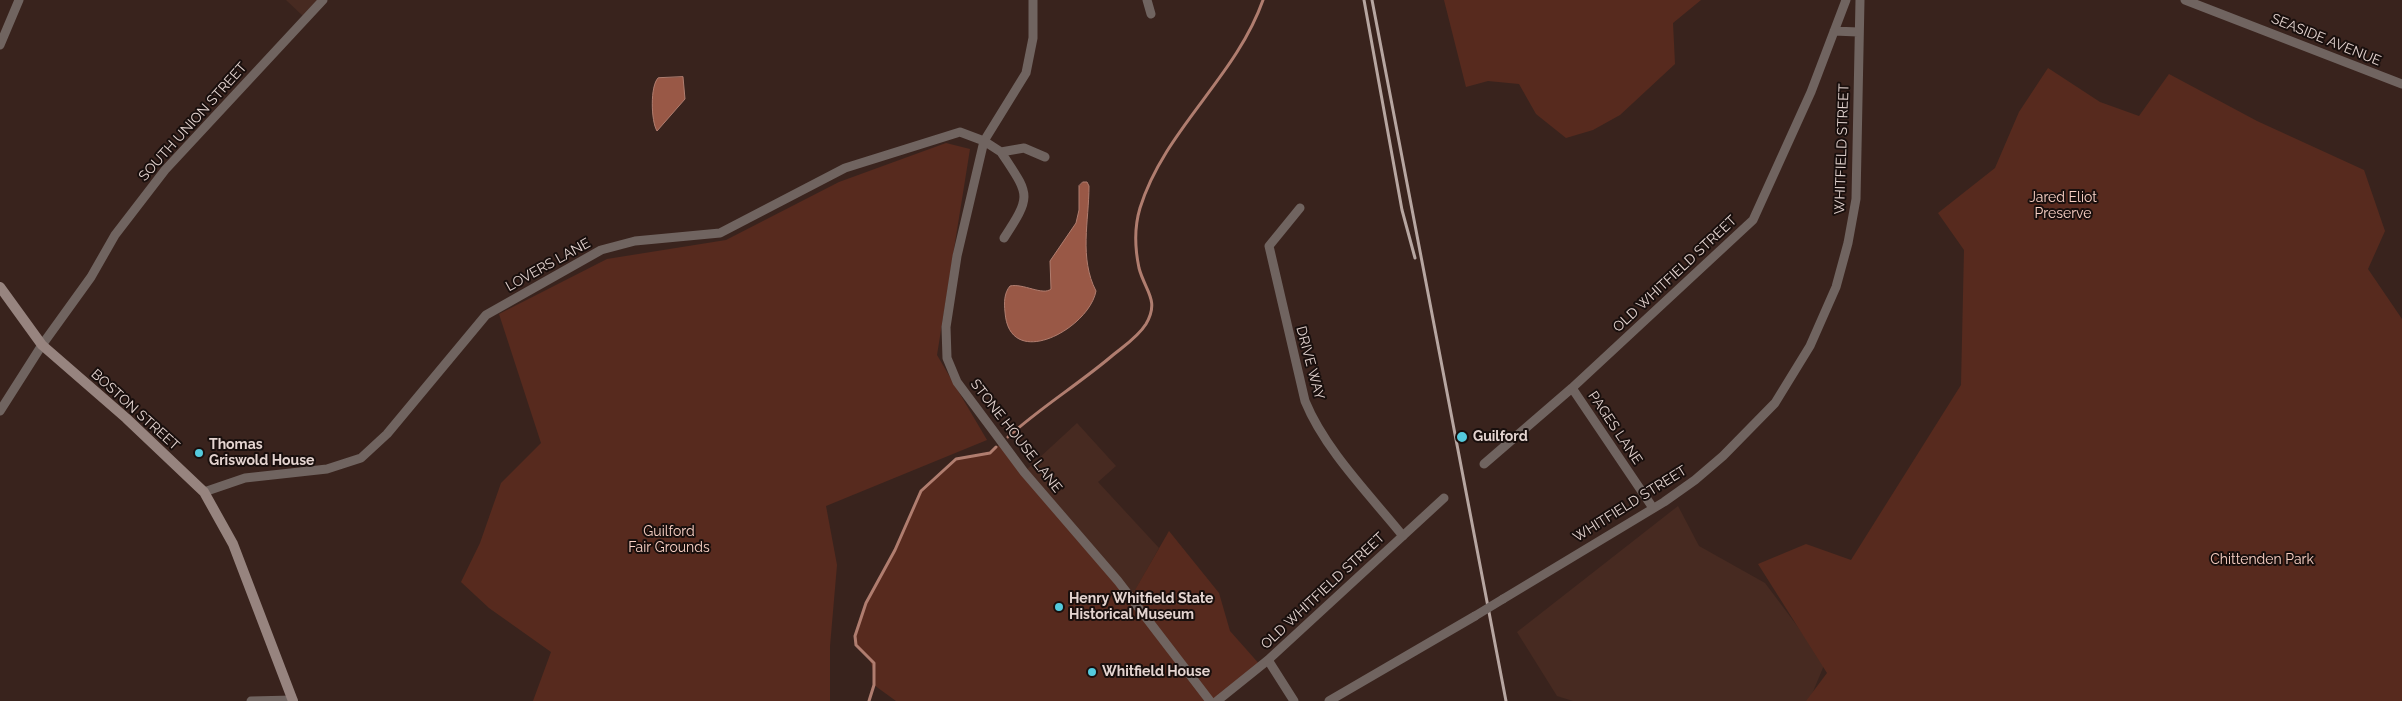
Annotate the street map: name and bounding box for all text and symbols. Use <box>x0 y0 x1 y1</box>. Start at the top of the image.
street label: SEASIDE AVENUE <box>2269 10 2383 70</box>
street label: SOUTH UNION STREET <box>135 59 251 185</box>
street label: WHITFIELD STREET <box>1831 83 1853 215</box>
park label: Jared Eliot Preserve <box>2029 190 2097 222</box>
street label: OLD WHITFIELD STREET <box>1610 212 1740 336</box>
street label: LOVERS LANE <box>503 235 593 295</box>
street label: DRIVE WAY <box>1292 324 1328 402</box>
street label: BOSTON STREET <box>87 366 183 454</box>
street label: STONE HOUSE LANE <box>967 376 1065 496</box>
street label: PAGES LANE <box>1584 388 1646 468</box>
place label: Guilford <box>1473 429 1528 445</box>
marker: Guilford <box>1455 430 1469 444</box>
place label: Thomas Griswold House <box>209 437 314 470</box>
marker: Thomas Griswold House <box>193 447 205 459</box>
street label: WHITFIELD STREET <box>1570 462 1690 546</box>
park label: Guilford Fair Grounds <box>628 524 710 556</box>
street label: OLD WHITFIELD STREET <box>1258 529 1388 653</box>
park label: Chittenden Park <box>2210 552 2314 568</box>
place label: Henry Whitfield State Historical Museum <box>1069 591 1213 624</box>
marker: Henry Whitfield State Historical Museum <box>1053 601 1065 613</box>
place label: Whitfield House <box>1102 664 1210 680</box>
marker: Whitfield House <box>1086 666 1098 678</box>

